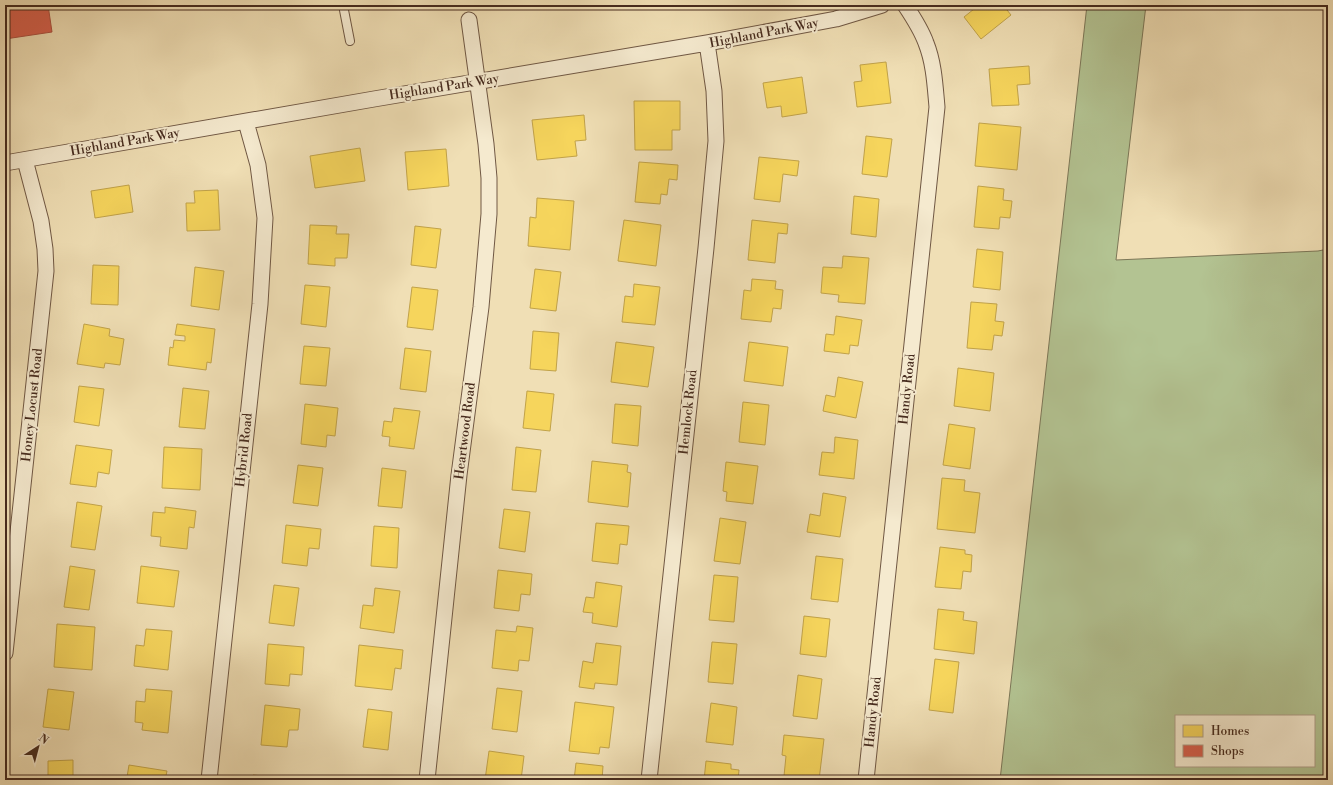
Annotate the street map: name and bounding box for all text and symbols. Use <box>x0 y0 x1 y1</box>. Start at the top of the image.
street label: Highland Park Way <box>708 14 821 51</box>
street label: Highland Park Way <box>388 70 501 104</box>
street label: Highland Park Way <box>69 124 182 160</box>
street label: Honey Locust Road <box>18 347 46 463</box>
street label: Handy Road <box>895 352 919 425</box>
street label: Hemlock Road <box>676 368 700 455</box>
street label: Heartwood Road <box>451 381 479 481</box>
street label: Hybrid Road <box>232 412 256 488</box>
street label: Handy Road <box>861 675 885 748</box>
legend <box>1175 715 1315 767</box>
text: Homes <box>1211 724 1249 739</box>
north arrow <box>18 727 58 767</box>
text: N <box>36 731 51 748</box>
text: Shops <box>1211 744 1244 759</box>

